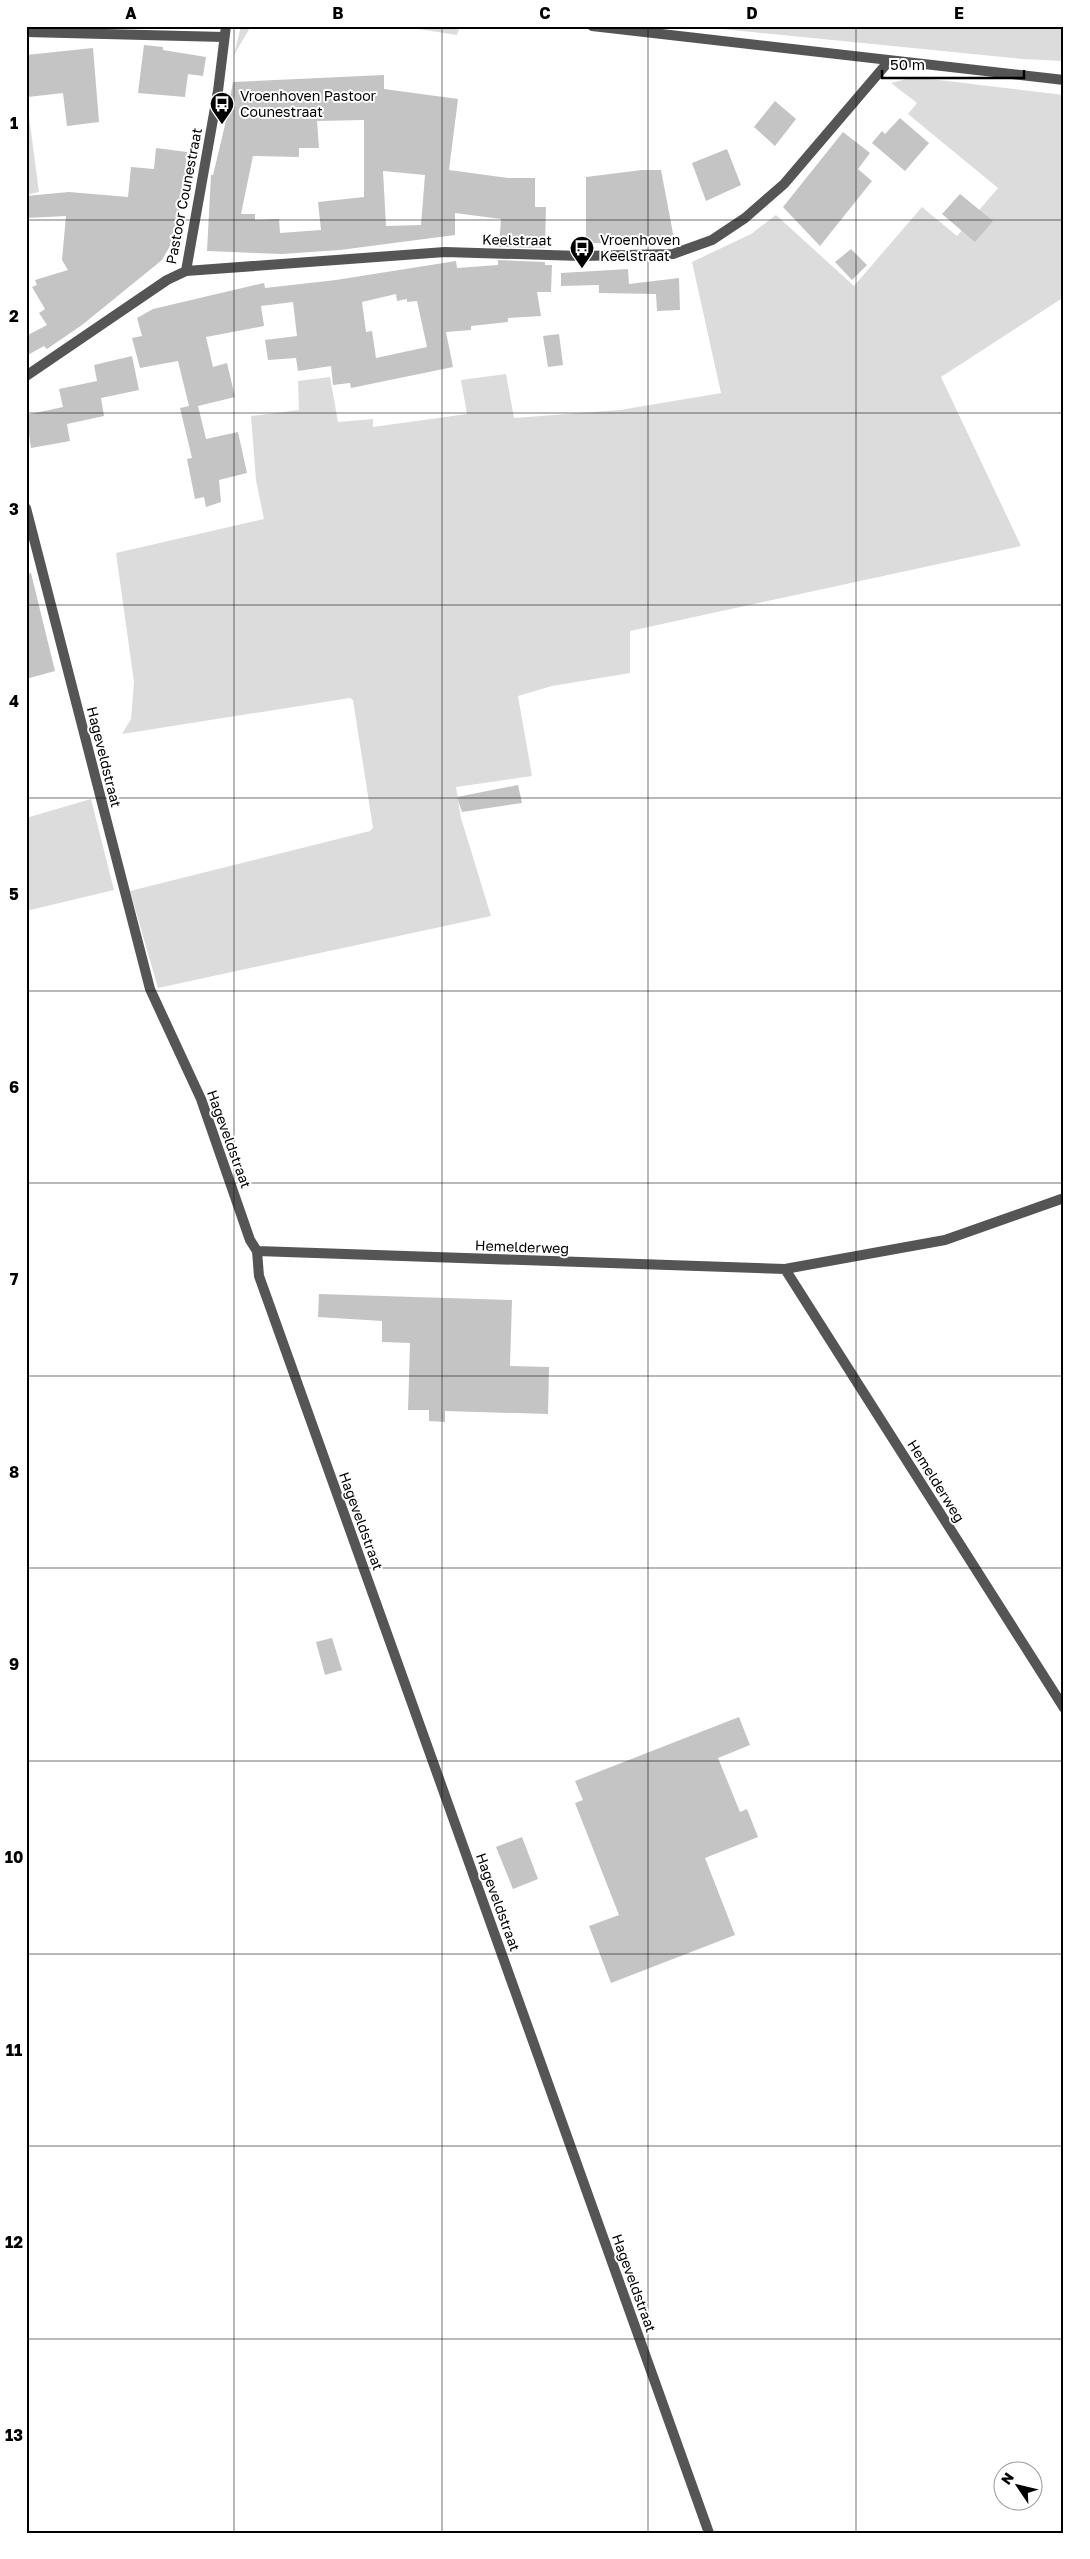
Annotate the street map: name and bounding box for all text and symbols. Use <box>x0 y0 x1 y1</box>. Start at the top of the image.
text: A <box>125 3 137 23</box>
text: B <box>332 3 344 23</box>
text: C <box>539 3 551 23</box>
text: D <box>746 3 758 23</box>
text: E <box>954 3 964 23</box>
scale bar <box>882 48 1025 80</box>
text: 50 m <box>890 55 925 73</box>
place label: Vroenhoven Pastoor Counestraat <box>240 87 377 120</box>
bus stop icon: Vroenhoven Pastoor Counestraat <box>209 91 235 125</box>
text: 1 <box>10 113 18 133</box>
street label: Pastoor Counestraat <box>162 126 205 265</box>
street label: Keelstraat <box>482 230 552 249</box>
place label: Vroenhoven Keelstraat <box>600 231 680 264</box>
bus stop icon: Vroenhoven Keelstraat <box>569 235 595 269</box>
text: 2 <box>9 306 19 326</box>
text: 3 <box>9 499 19 519</box>
text: 4 <box>9 691 19 711</box>
street label: Hageveldstraat <box>84 705 125 809</box>
text: 5 <box>9 884 19 904</box>
text: 6 <box>9 1077 19 1097</box>
street label: Hageveldstraat <box>204 1087 255 1190</box>
street label: Hemelderweg <box>475 1236 569 1257</box>
text: 7 <box>10 1269 19 1289</box>
street label: Hemelderweg <box>904 1436 969 1525</box>
text: 8 <box>9 1462 19 1482</box>
street label: Hageveldstraat <box>336 1469 387 1572</box>
text: 9 <box>9 1654 19 1674</box>
text: 10 <box>5 1847 23 1867</box>
street label: Hageveldstraat <box>473 1850 524 1953</box>
text: 11 <box>6 2040 22 2060</box>
street label: Hageveldstraat <box>609 2231 660 2334</box>
text: 12 <box>5 2232 23 2252</box>
text: 13 <box>5 2425 23 2445</box>
north arrow <box>992 2462 1042 2512</box>
text: N <box>997 2469 1017 2487</box>

